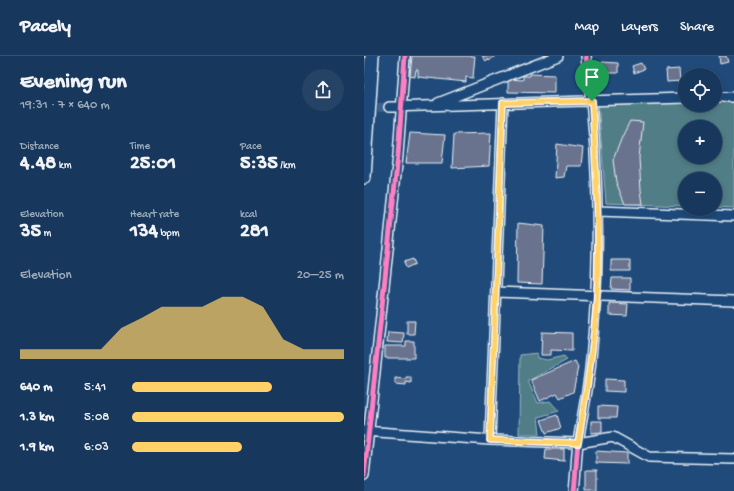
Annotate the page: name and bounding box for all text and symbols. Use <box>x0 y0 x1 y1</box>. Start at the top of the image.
text: Pacely <box>20 16 71 39</box>
text: Map <box>575 19 599 36</box>
text: Layers <box>621 19 658 36</box>
text: Share <box>680 19 714 36</box>
pin <box>575 60 609 101</box>
icon: arrive <box>581 66 603 88</box>
map controls <box>678 68 722 216</box>
button: locate <box>678 68 722 112</box>
button: share <box>302 69 344 111</box>
text: Evening run <box>20 70 127 96</box>
text: 19:31 · 7 × 640 m <box>20 98 110 113</box>
button: + <box>678 120 722 164</box>
text: Distance <box>20 141 59 153</box>
text: Time <box>130 141 150 153</box>
text: Pace <box>240 141 262 153</box>
text: 4.48 <box>20 153 56 176</box>
text: 25:01 <box>130 153 176 176</box>
text: 5:35 <box>240 153 278 176</box>
text: km <box>56 160 72 172</box>
text: /km <box>278 160 296 172</box>
button: − <box>678 172 722 216</box>
text: Elevation <box>20 209 64 221</box>
text: Heart rate <box>130 209 179 221</box>
text: kcal <box>240 209 257 221</box>
text: 35 <box>20 221 41 244</box>
text: 134 <box>130 221 158 244</box>
text: 281 <box>240 221 269 244</box>
text: m <box>41 228 51 240</box>
text: bpm <box>158 228 180 240</box>
text: Elevation <box>20 268 72 283</box>
text: 20–25 m <box>297 268 344 283</box>
text: 640 m <box>20 380 52 395</box>
text: 5:41 <box>84 380 106 395</box>
text: 1.3 km <box>20 410 54 425</box>
text: 5:08 <box>84 410 109 425</box>
text: 1.9 km <box>20 440 54 455</box>
text: 6:03 <box>84 440 109 455</box>

